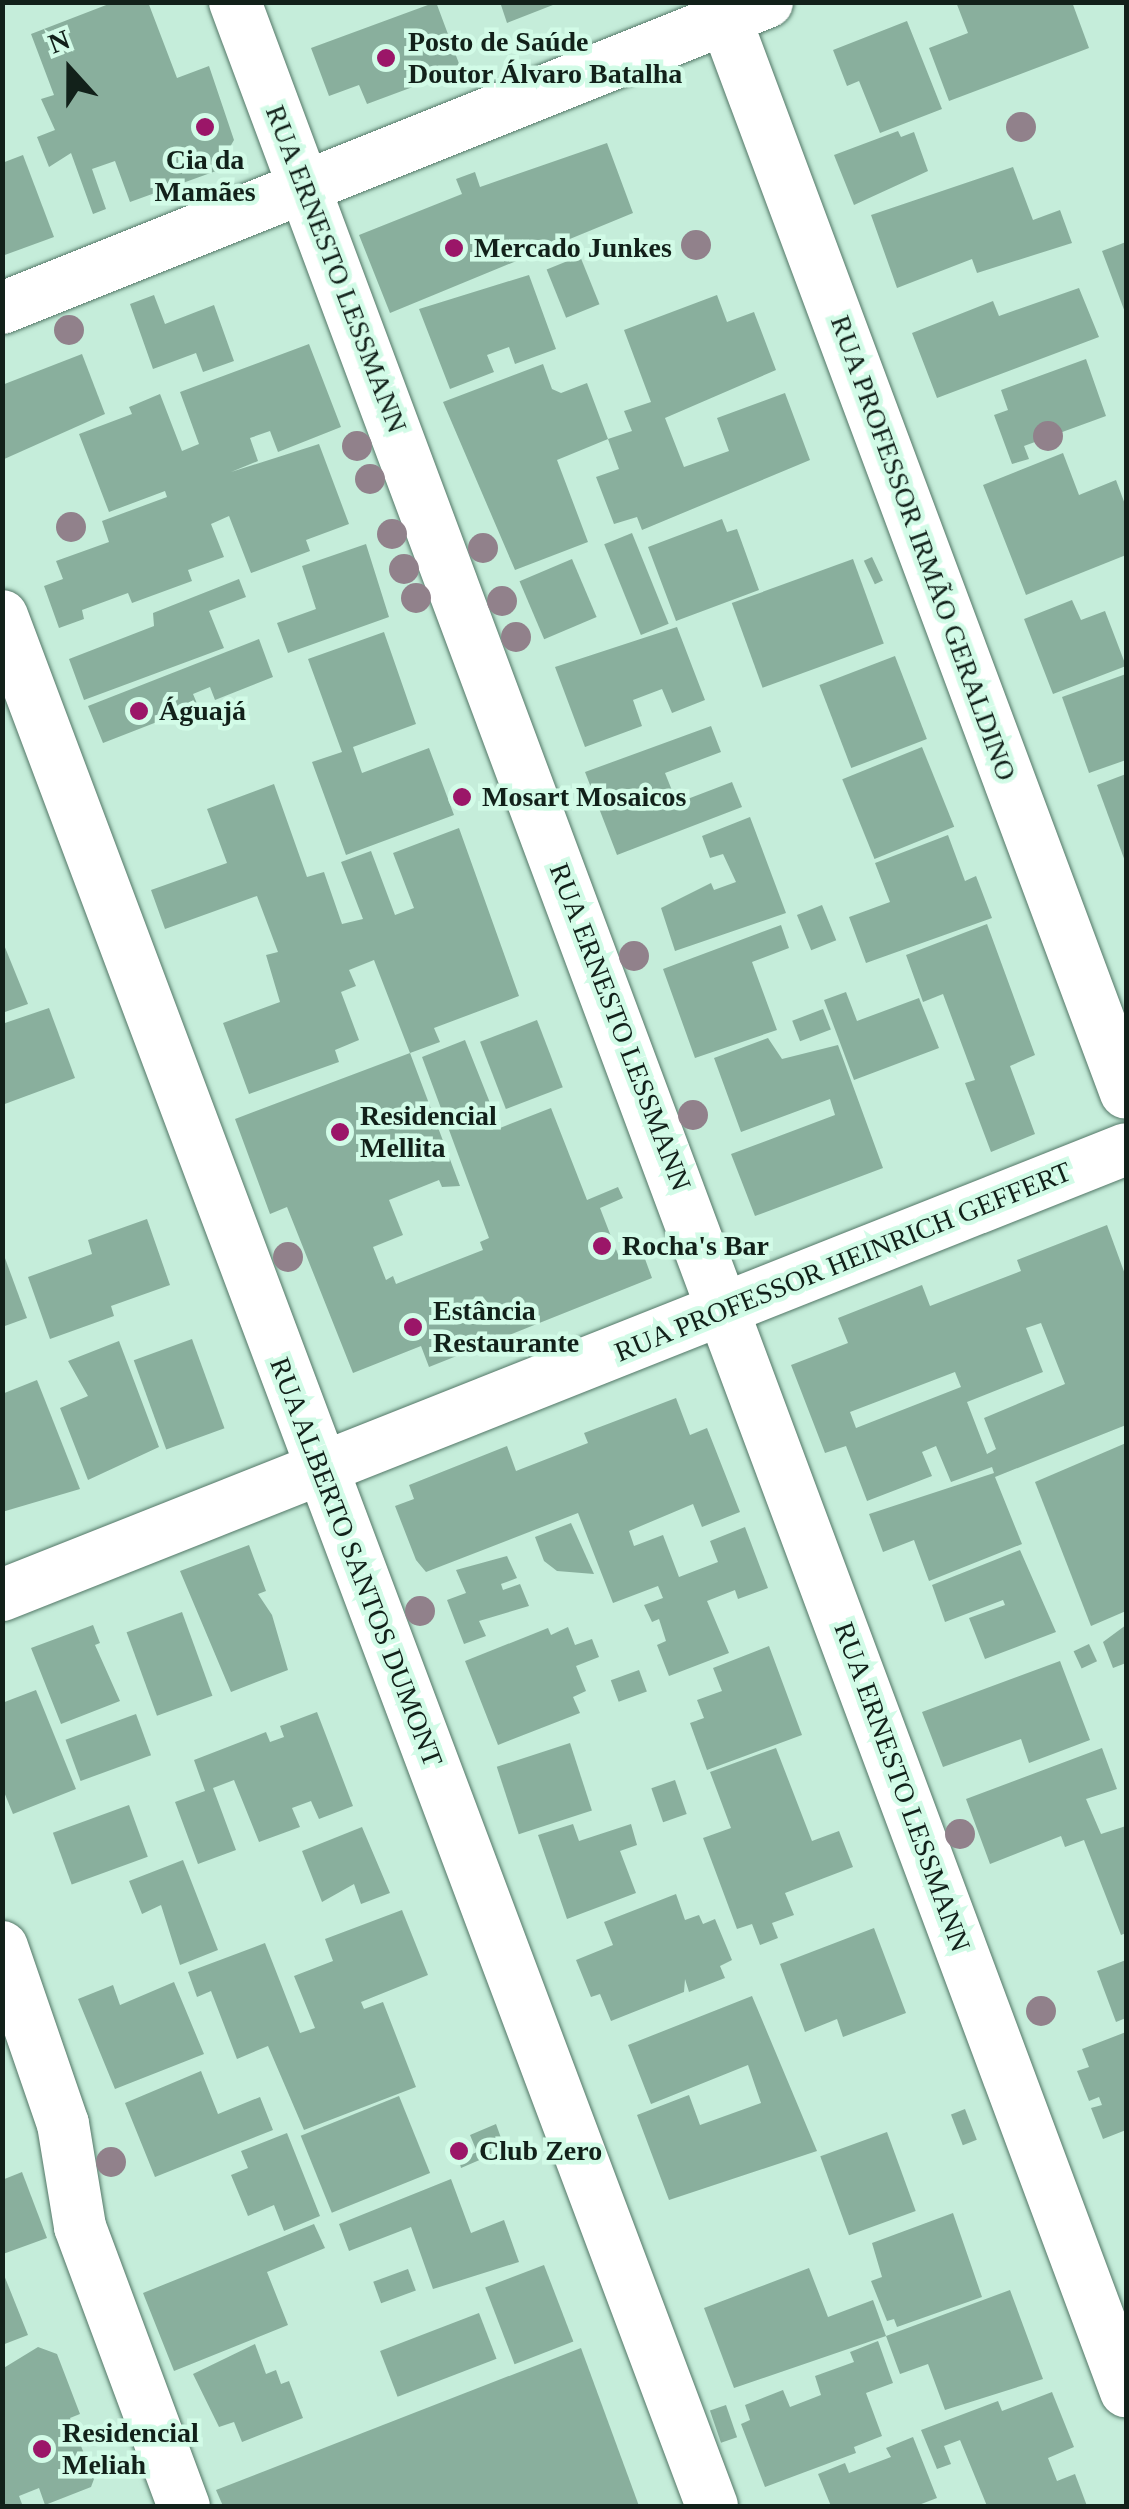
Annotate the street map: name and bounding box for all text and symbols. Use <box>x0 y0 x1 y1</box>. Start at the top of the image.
north arrow <box>20 20 120 120</box>
text: N <box>44 23 74 60</box>
place label: Posto de Saúde Doutor Álvaro Batalha <box>408 25 683 91</box>
marker: Posto de Saúde Doutor Álvaro Batalha <box>373 45 399 71</box>
street label: RUA ERNESTO LESSMANN <box>258 100 414 438</box>
marker: Cia da Mamães <box>194 116 216 138</box>
place label: Cia da Mamães <box>154 143 256 209</box>
place label: Mercado Junkes <box>474 231 672 265</box>
marker: Mercado Junkes <box>443 237 465 259</box>
street label: RUA PROFESSOR IRMÃO GERALDINO <box>823 310 1023 786</box>
place label: Águajá <box>159 694 246 728</box>
marker: Águajá <box>128 700 150 722</box>
place label: Mosart Mosaicos <box>482 780 687 814</box>
marker: Mosart Mosaicos <box>451 786 473 808</box>
street label: RUA ERNESTO LESSMANN <box>542 858 698 1196</box>
place label: Residencial Mellita <box>360 1099 497 1165</box>
marker: Residencial Mellita <box>329 1121 351 1143</box>
street label: RUA PROFESSOR HEINRICH GEFFERT <box>609 1155 1077 1369</box>
place label: Rocha's Bar <box>622 1229 769 1263</box>
marker: Rocha's Bar <box>591 1235 613 1257</box>
place label: Estância Restaurante <box>433 1294 579 1360</box>
marker: Estância Restaurante <box>402 1316 424 1338</box>
street label: RUA ALBERTO SANTOS DUMONT <box>262 1351 450 1773</box>
street label: RUA ERNESTO LESSMANN <box>826 1617 978 1957</box>
place label: Club Zero <box>479 2134 602 2168</box>
marker: Club Zero <box>448 2140 470 2162</box>
place label: Residencial Meliah <box>62 2416 199 2482</box>
marker: Residencial Meliah <box>31 2438 53 2460</box>

